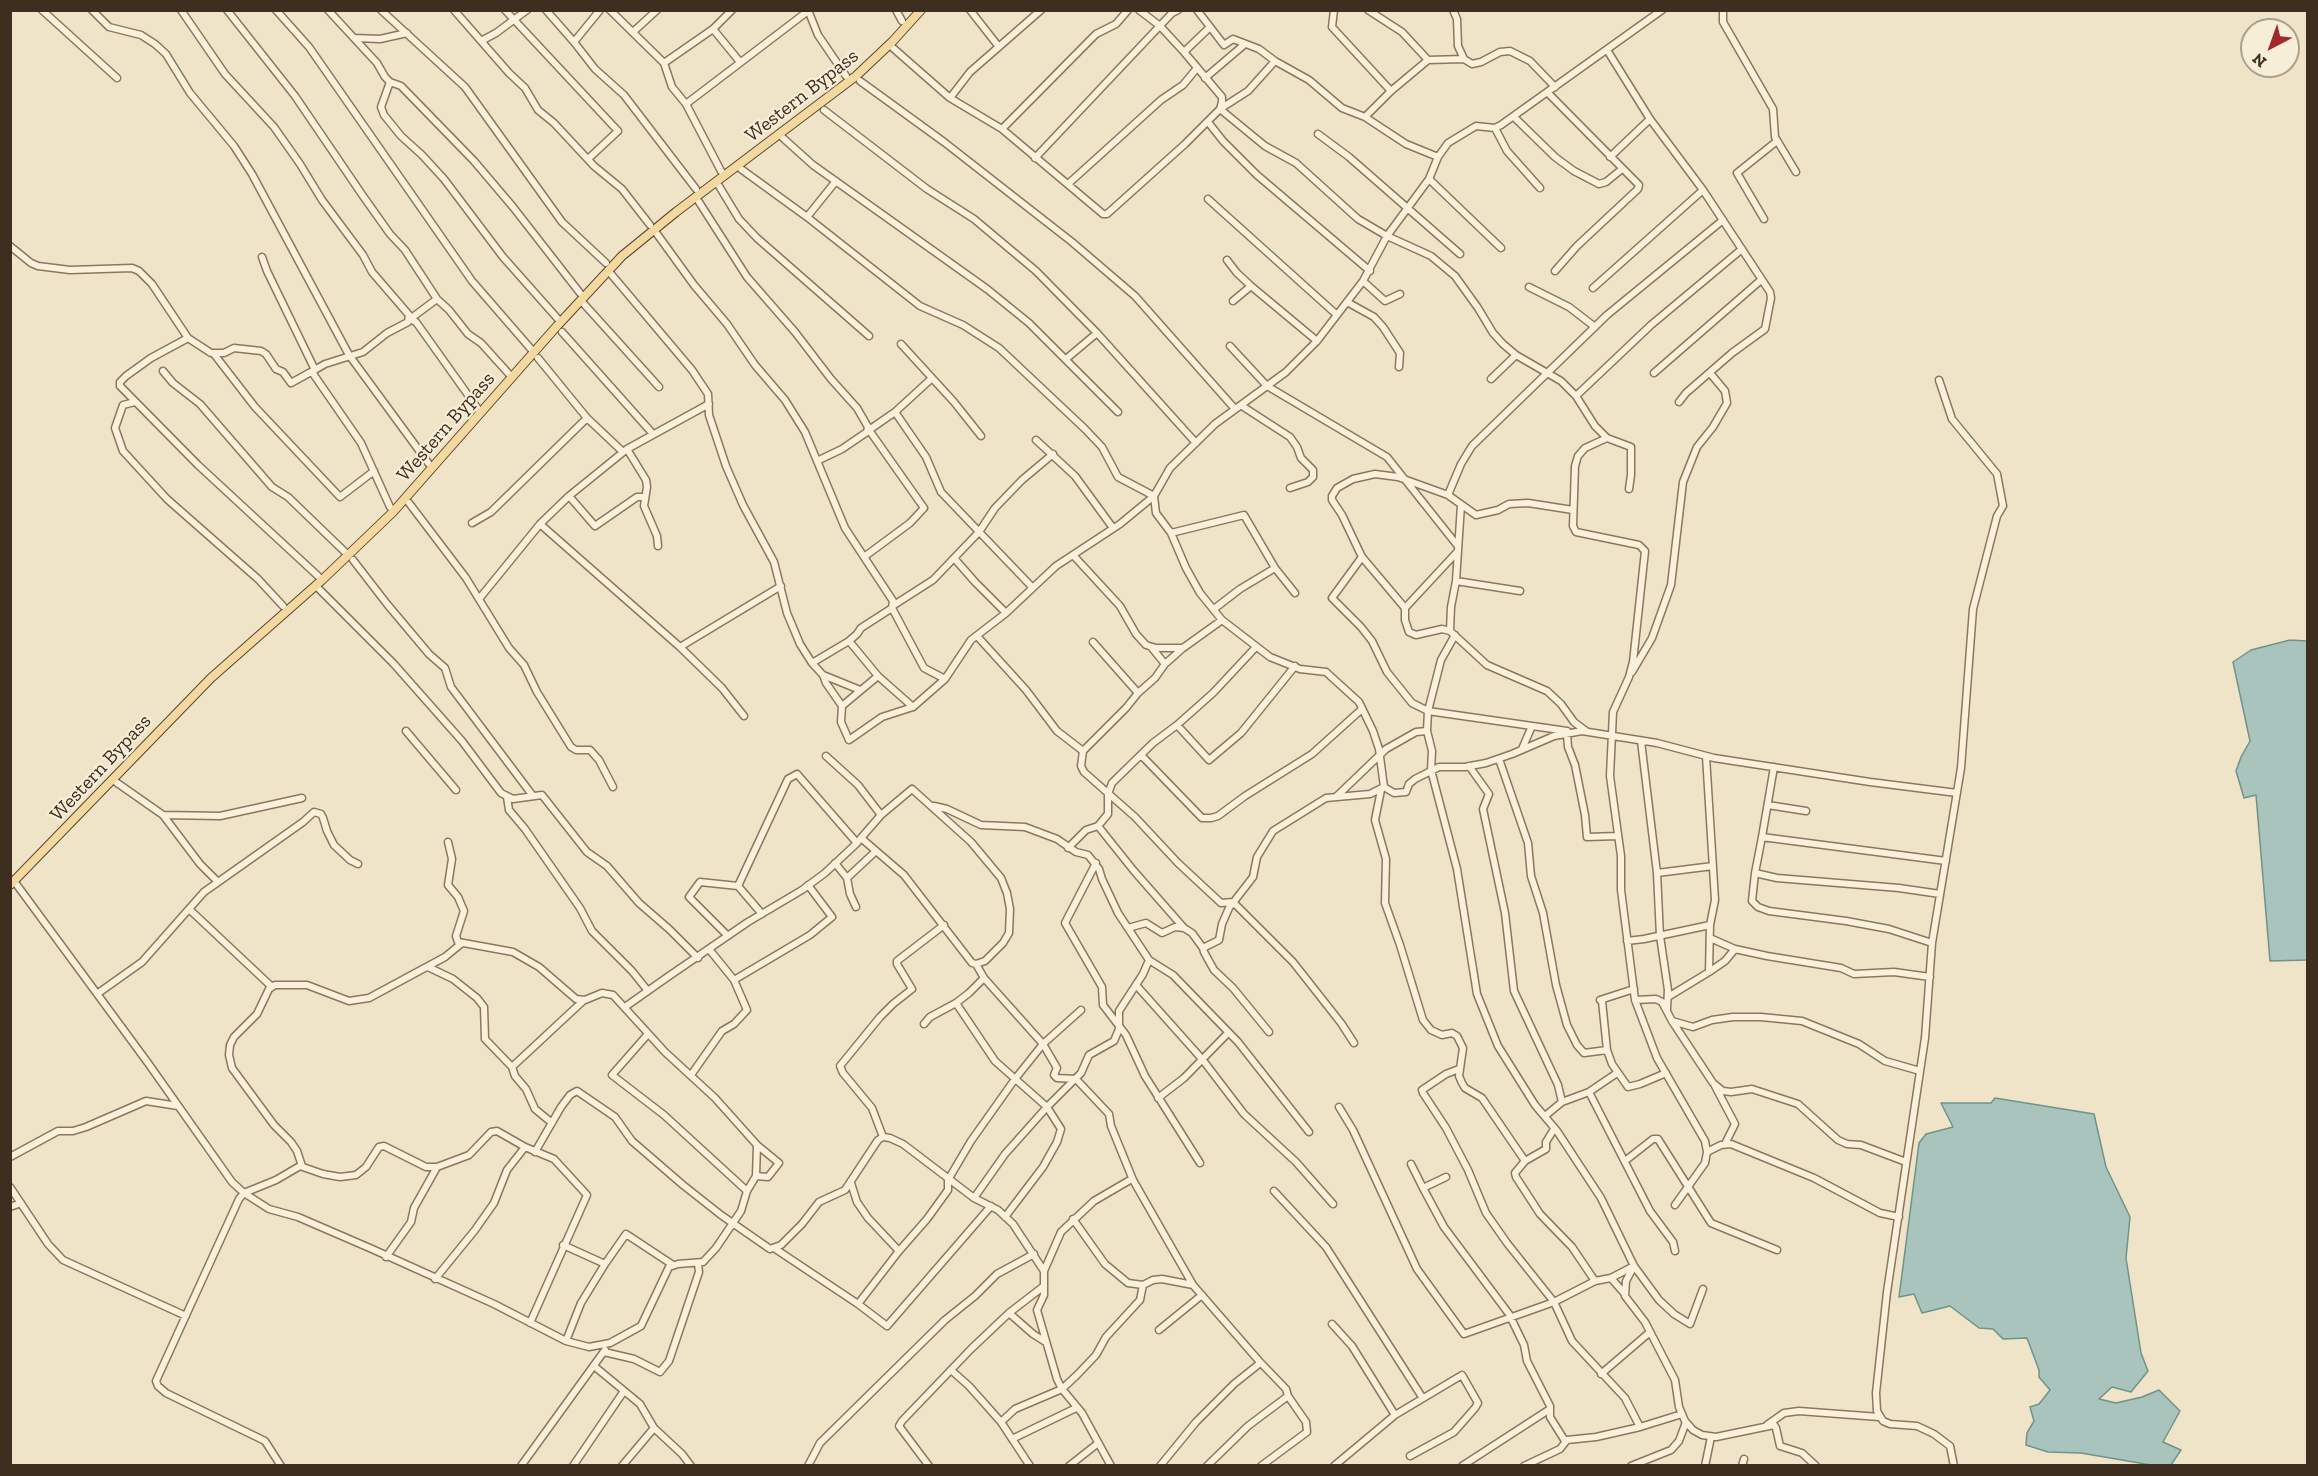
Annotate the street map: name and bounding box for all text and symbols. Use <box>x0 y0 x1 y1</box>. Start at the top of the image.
north arrow <box>2240 18 2300 78</box>
street label: Western Bypass <box>740 44 864 148</box>
text: N <box>2248 49 2270 72</box>
street label: Western Bypass <box>392 367 500 487</box>
street label: Western Bypass <box>45 710 157 826</box>

